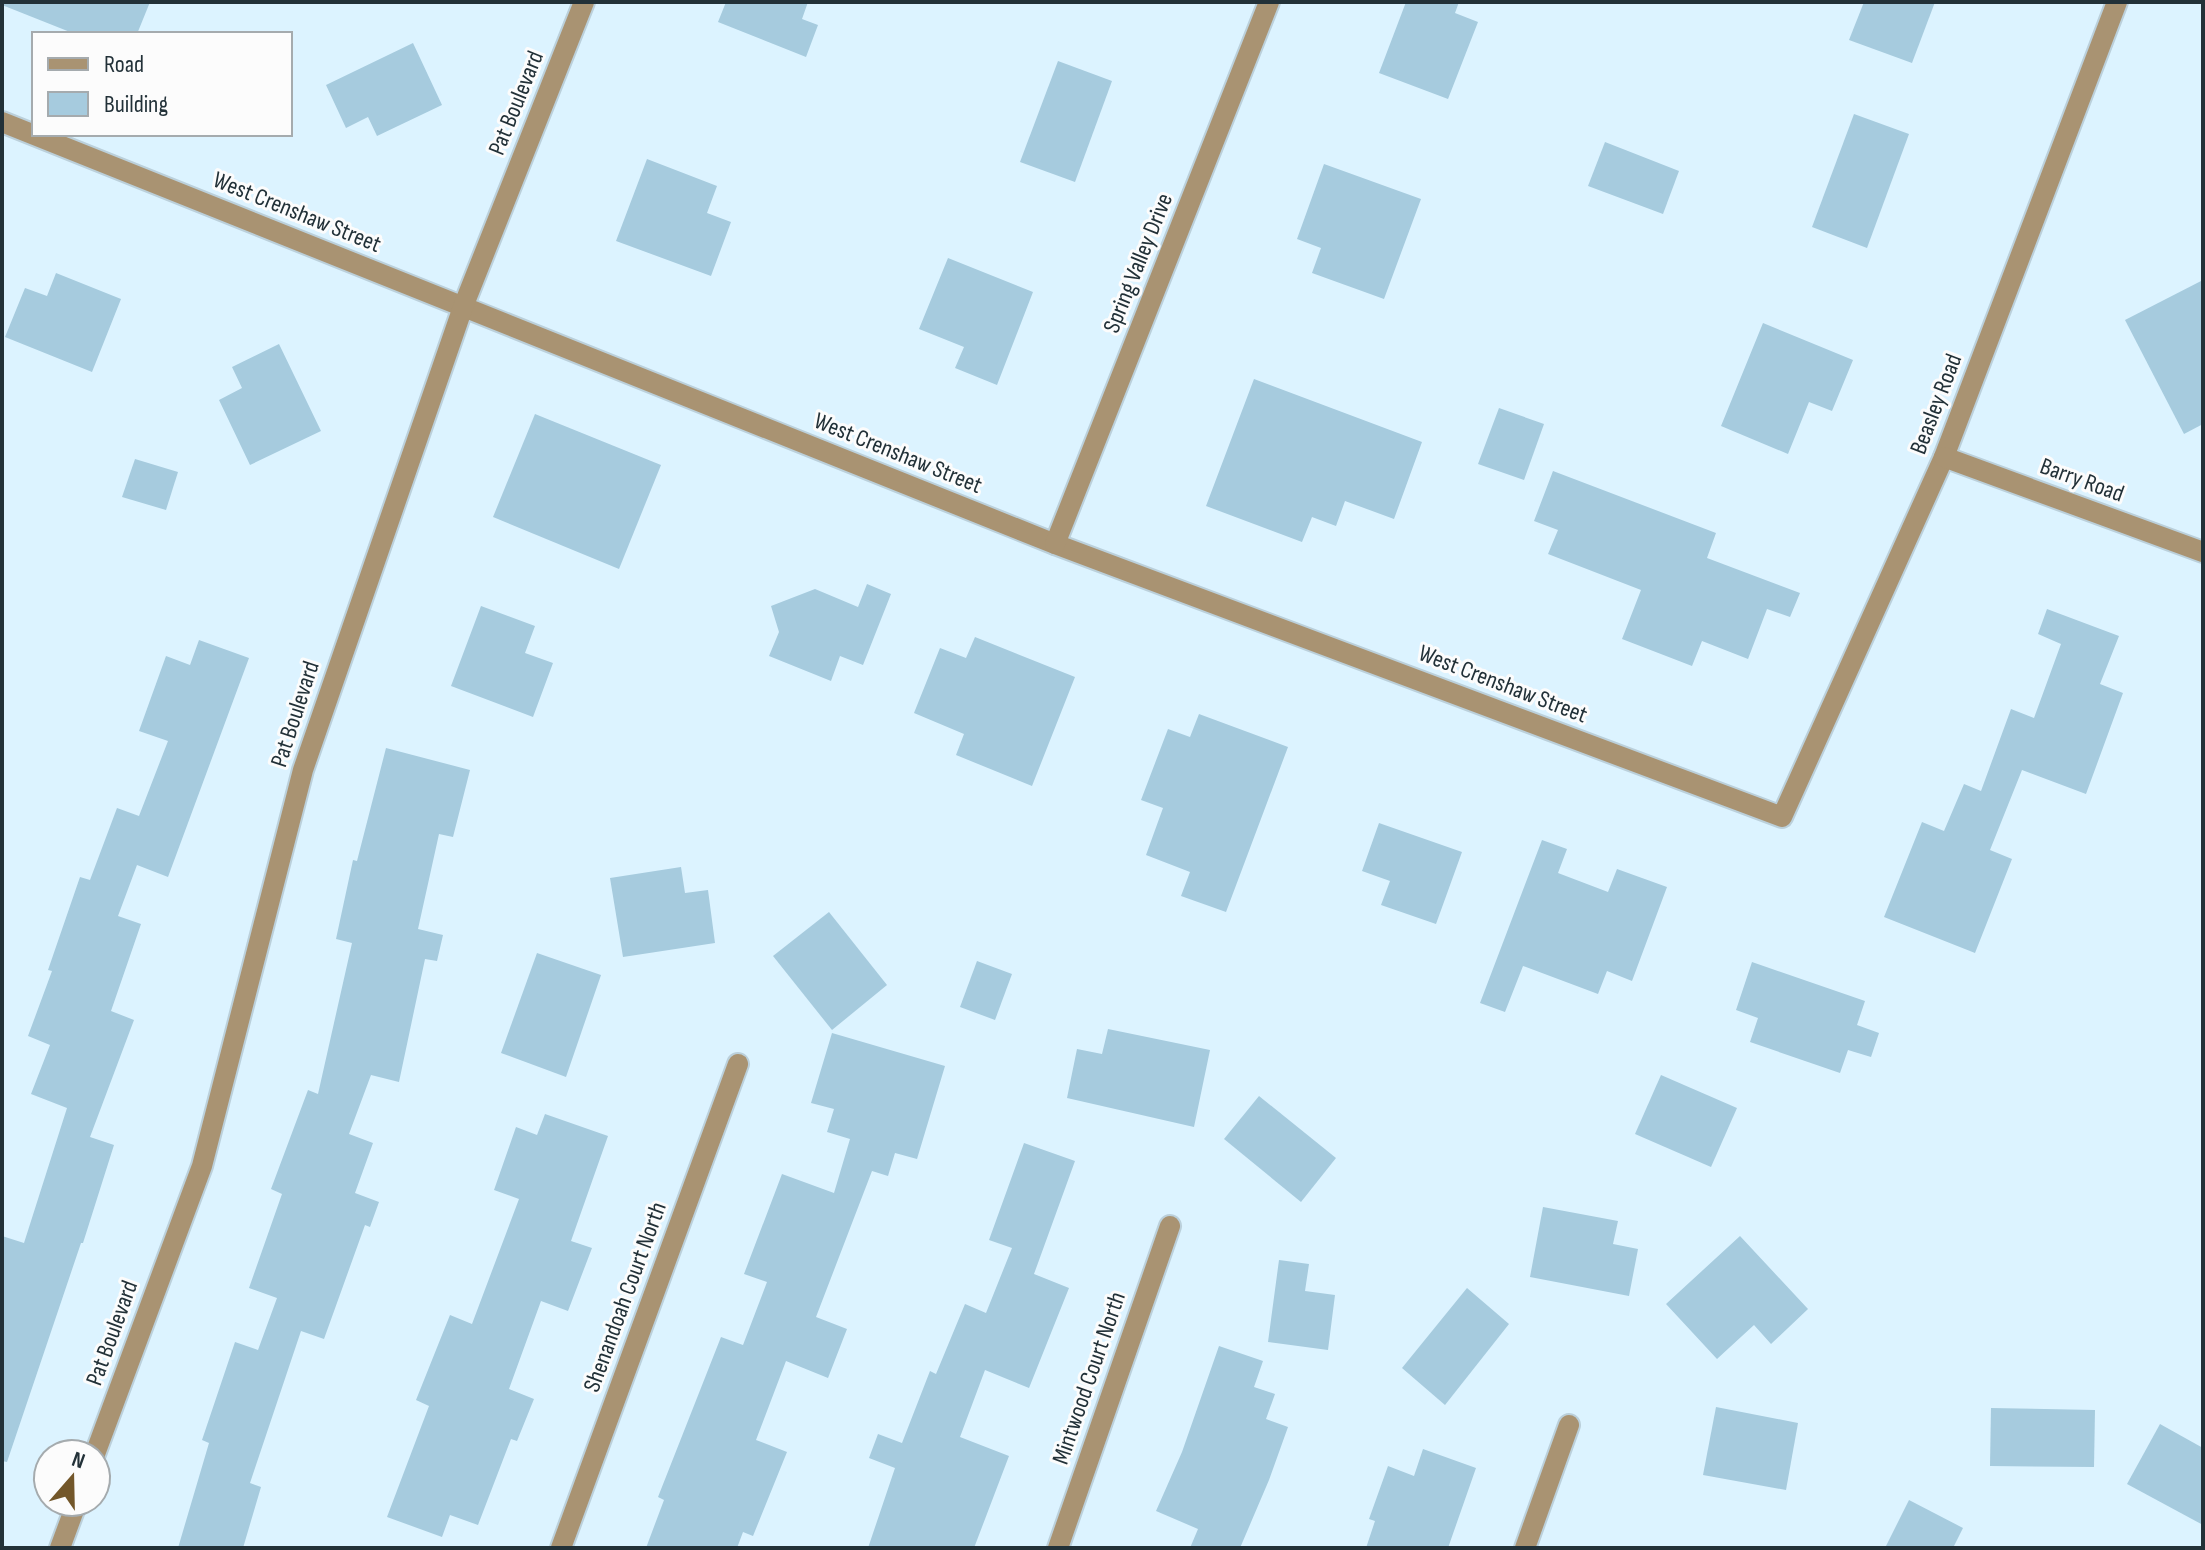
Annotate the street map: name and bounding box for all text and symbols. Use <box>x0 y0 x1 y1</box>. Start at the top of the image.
legend <box>32 32 292 136</box>
street label: Pat Boulevard <box>482 47 550 159</box>
text: Road <box>104 50 144 79</box>
text: Building <box>104 90 168 119</box>
street label: West Crenshaw Street <box>209 165 385 259</box>
street label: Spring Valley Drive <box>1097 189 1179 337</box>
street label: Beasley Road <box>1904 350 1968 458</box>
street label: West Crenshaw Street <box>810 406 986 500</box>
street label: Barry Road <box>2036 451 2128 509</box>
street label: West Crenshaw Street <box>1414 638 1592 730</box>
street label: Pat Boulevard <box>264 657 326 771</box>
street label: Shenandoah Court North <box>577 1198 673 1396</box>
street label: Pat Boulevard <box>80 1277 144 1389</box>
street label: Mintwood Court North <box>1046 1288 1132 1468</box>
north arrow <box>32 1438 112 1518</box>
text: N <box>68 1446 88 1475</box>

